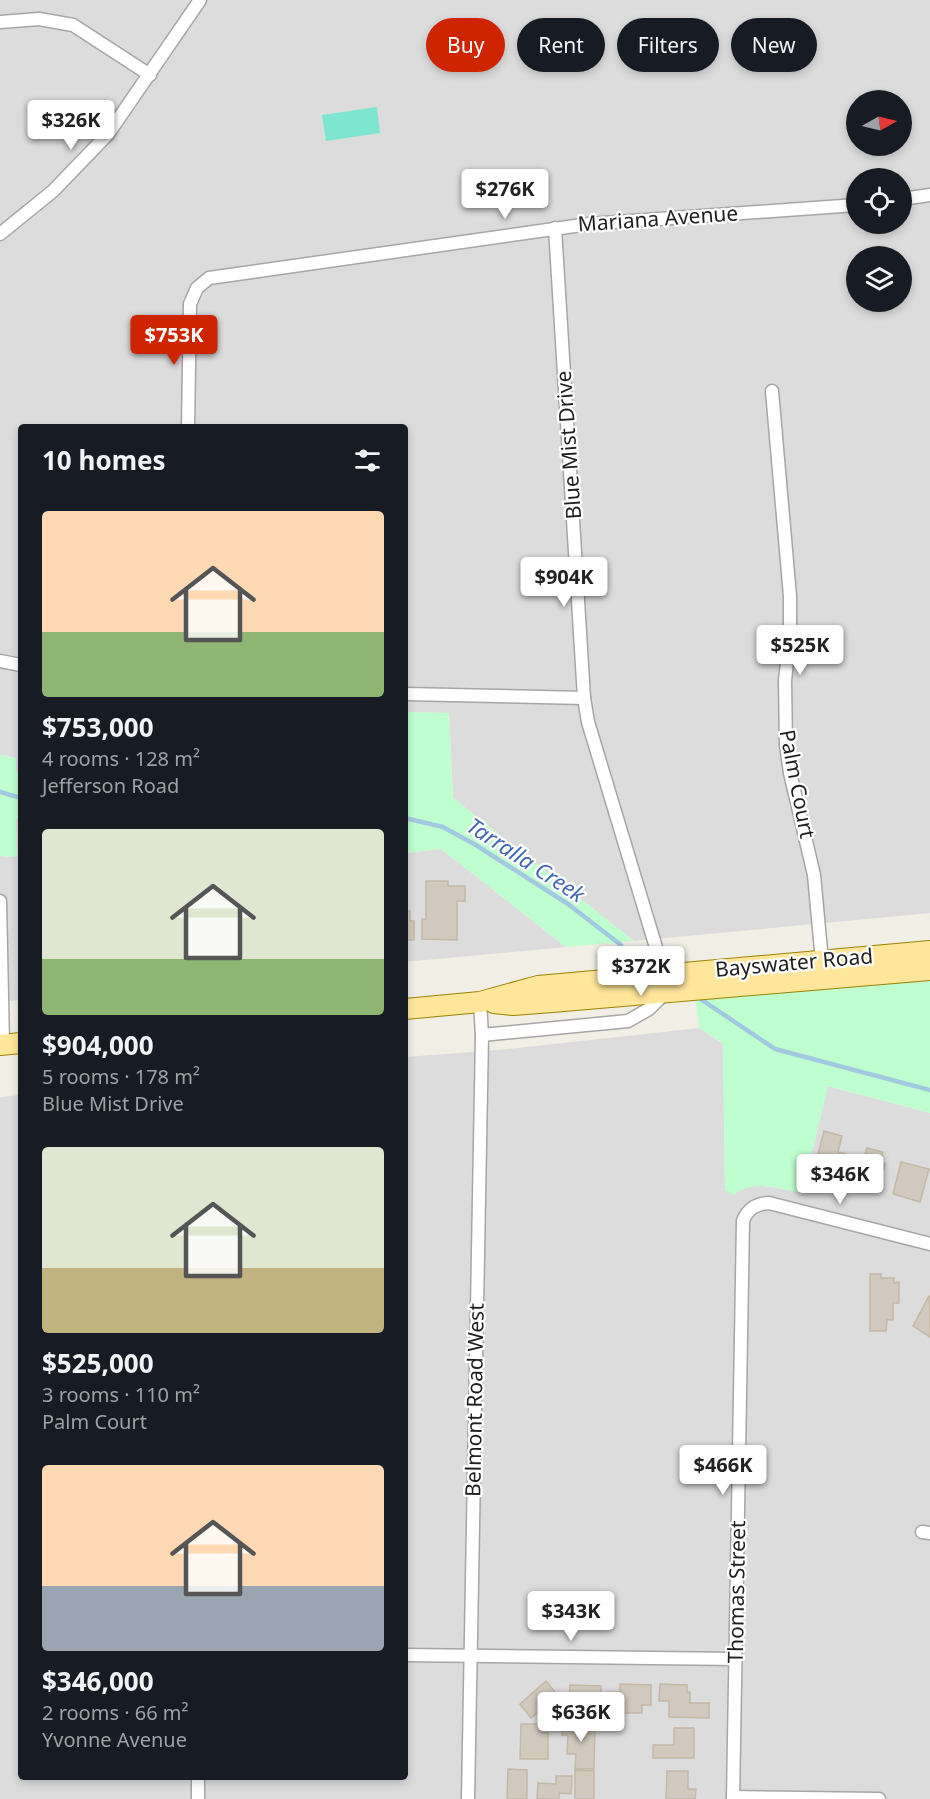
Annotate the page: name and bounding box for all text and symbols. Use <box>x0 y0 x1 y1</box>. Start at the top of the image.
chip: Buy <box>426 18 505 72</box>
chip: Rent <box>517 18 605 72</box>
chip: Filters <box>617 18 719 72</box>
chip: New <box>731 18 817 72</box>
north arrow <box>846 90 912 156</box>
map controls <box>846 90 912 312</box>
pin: $326K <box>29 100 113 151</box>
text: $326K <box>41 106 101 133</box>
button: locate <box>846 168 912 234</box>
pin: $276K <box>463 169 547 220</box>
text: $276K <box>475 175 535 202</box>
street label: Mariana Avenue <box>577 198 739 238</box>
button: layers <box>846 246 912 312</box>
pin: $753K <box>132 315 216 366</box>
text: $753K <box>144 321 204 348</box>
street label: Blue Mist Drive <box>549 370 587 520</box>
text: 10 homes <box>42 442 166 478</box>
icon: filters <box>351 444 384 477</box>
icon: home <box>159 550 267 658</box>
pin: $904K <box>522 557 606 608</box>
text: $904K <box>534 563 594 590</box>
pin: $525K <box>758 625 842 676</box>
text: $525K <box>770 631 830 658</box>
text: $753,000 <box>42 709 154 745</box>
street label: Palm Court <box>774 727 822 841</box>
text: 4 rooms · 128 m² <box>42 745 200 772</box>
text: Jefferson Road <box>42 772 179 799</box>
water label: Tarralla Creek <box>462 810 592 909</box>
icon: home <box>159 868 267 976</box>
street label: Bayswater Road <box>714 941 874 983</box>
pin: $372K <box>599 946 683 997</box>
text: $372K <box>611 952 671 979</box>
text: $904,000 <box>42 1027 154 1063</box>
text: 5 rooms · 178 m² <box>42 1063 200 1090</box>
text: Blue Mist Drive <box>42 1090 184 1117</box>
pin: $346K <box>798 1154 882 1205</box>
text: $346K <box>810 1160 870 1187</box>
icon: home <box>159 1186 267 1294</box>
street label: Belmont Road West <box>458 1302 490 1497</box>
text: $525,000 <box>42 1345 154 1381</box>
text: 3 rooms · 110 m² <box>42 1381 200 1408</box>
text: Palm Court <box>42 1408 147 1435</box>
pin: $466K <box>681 1445 765 1496</box>
text: $466K <box>693 1451 753 1478</box>
icon: home <box>159 1504 267 1612</box>
street label: Thomas Street <box>721 1520 751 1664</box>
pin: $343K <box>529 1591 613 1642</box>
text: $343K <box>541 1597 601 1624</box>
text: $346,000 <box>42 1663 154 1699</box>
pin: $636K <box>539 1692 623 1743</box>
text: $636K <box>551 1698 611 1725</box>
text: 2 rooms · 66 m² <box>42 1699 189 1726</box>
text: Yvonne Avenue <box>42 1726 187 1753</box>

